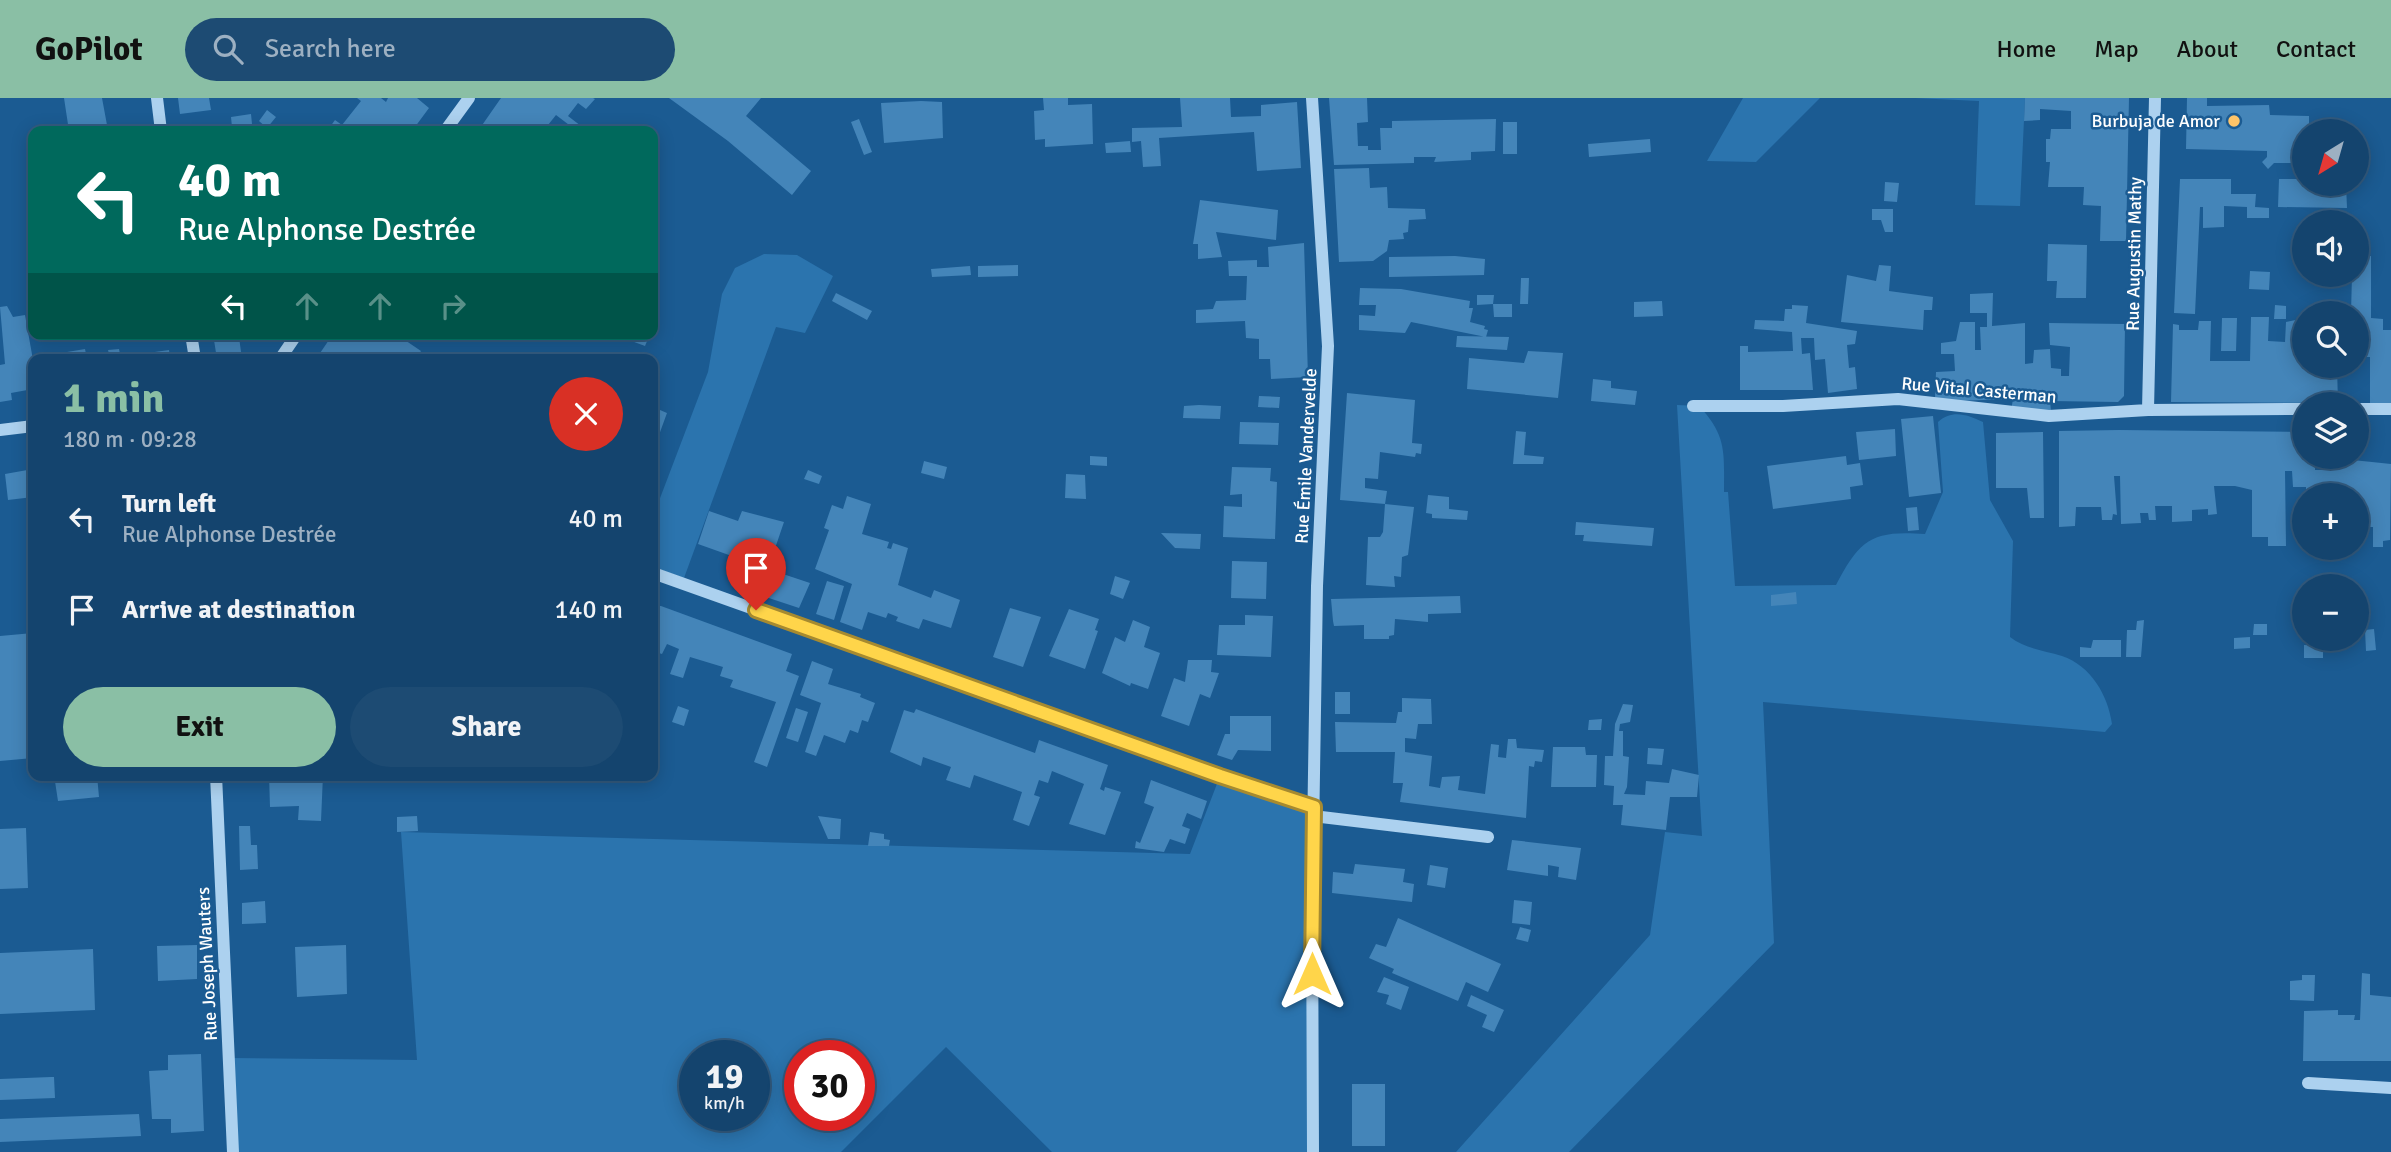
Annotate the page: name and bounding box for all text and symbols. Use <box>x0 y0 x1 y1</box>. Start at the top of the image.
search box <box>185 18 675 81</box>
text: GoPilot <box>35 29 143 70</box>
icon: search <box>209 30 247 68</box>
text: Search here <box>265 33 396 65</box>
text: Home <box>1996 34 2056 64</box>
text: Map <box>2094 34 2139 64</box>
text: About <box>2177 34 2238 64</box>
text: Contact <box>2276 34 2356 64</box>
place label: Burbuja de Amor <box>2091 110 2220 132</box>
marker: Burbuja de Amor <box>2226 113 2242 129</box>
north arrow <box>2292 119 2370 196</box>
map controls <box>2292 119 2369 651</box>
text: 40 m <box>178 150 281 210</box>
icon: left <box>63 154 154 245</box>
street label: Rue Augustin Mathy <box>2122 176 2146 331</box>
text: Rue Alphonse Destrée <box>178 210 476 249</box>
button: sound <box>2292 210 2369 287</box>
icon: left <box>215 287 253 325</box>
icon: ahead <box>288 287 326 325</box>
icon: ahead <box>361 287 399 325</box>
icon: right <box>434 287 472 325</box>
button: search <box>2292 301 2369 378</box>
street label: Rue Émile Vandervelde <box>1290 368 1322 544</box>
street label: Rue Vital Casterman <box>1900 372 2058 408</box>
text: 1 min <box>63 373 164 424</box>
button: close <box>549 377 623 451</box>
button: layers <box>2292 392 2369 469</box>
text: 180 m · 09:28 <box>63 425 197 454</box>
button: + <box>2292 483 2369 560</box>
text: Turn left <box>122 488 216 520</box>
icon: left <box>63 500 101 538</box>
text: 40 m <box>568 503 623 535</box>
text: Rue Alphonse Destrée <box>122 520 336 549</box>
pin <box>726 538 786 610</box>
icon: arrive <box>737 549 775 587</box>
button: − <box>2292 574 2369 651</box>
icon: arrive <box>63 591 101 629</box>
text: Arrive at destination <box>122 594 355 626</box>
text: 140 m <box>554 594 623 626</box>
button: Exit <box>63 687 336 767</box>
button: Share <box>350 687 623 767</box>
street label: Rue Joseph Wauters <box>192 886 222 1042</box>
position arrow <box>1275 937 1349 1011</box>
speed limit sign: 30 <box>784 1040 875 1131</box>
text: 19 <box>706 1055 743 1098</box>
text: km/h <box>704 1092 745 1114</box>

